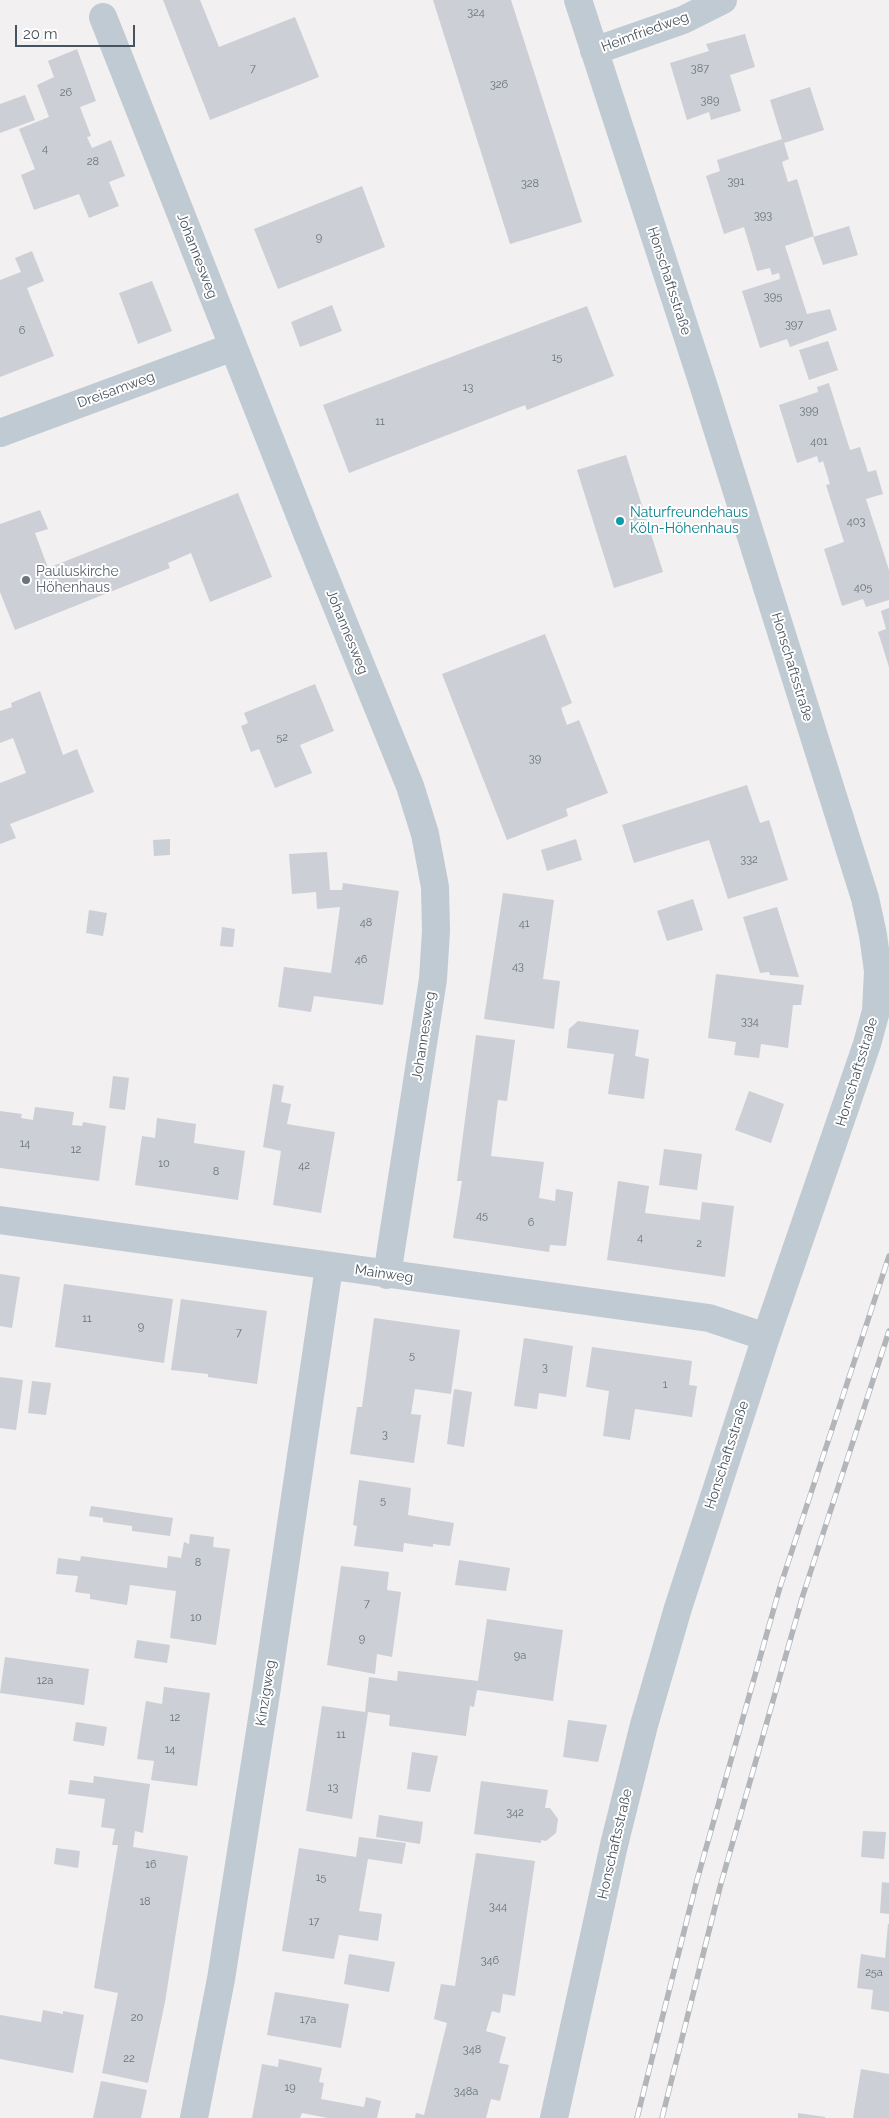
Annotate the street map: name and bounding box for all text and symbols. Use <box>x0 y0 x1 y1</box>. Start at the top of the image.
house number: 324 <box>467 6 485 20</box>
street label: Heimfriedweg <box>599 8 691 56</box>
scale bar <box>18 15 138 47</box>
text: 20 m <box>23 25 58 43</box>
house number: 7 <box>250 62 256 76</box>
house number: 387 <box>691 62 709 76</box>
house number: 326 <box>490 78 508 92</box>
house number: 26 <box>60 86 72 100</box>
house number: 389 <box>701 94 719 108</box>
house number: 4 <box>42 142 48 156</box>
house number: 28 <box>87 155 99 169</box>
house number: 391 <box>727 175 745 189</box>
house number: 328 <box>521 177 539 191</box>
house number: 393 <box>754 209 772 223</box>
street label: Johannesweg <box>173 211 221 301</box>
street label: Honschaftsstraße <box>644 225 694 337</box>
house number: 9 <box>316 231 322 245</box>
house number: 395 <box>764 290 782 304</box>
house number: 397 <box>785 318 803 332</box>
house number: 6 <box>19 324 25 338</box>
house number: 15 <box>552 351 562 365</box>
street label: Dreisamweg <box>75 368 157 412</box>
house number: 13 <box>463 381 473 395</box>
house number: 399 <box>800 404 818 418</box>
house number: 11 <box>375 415 385 429</box>
house number: 401 <box>810 435 828 449</box>
place label: Naturfreundehaus Köln-Höhenhaus <box>630 505 748 538</box>
marker: Naturfreundehaus Köln-Höhenhaus <box>614 515 626 527</box>
house number: 403 <box>847 515 865 529</box>
place label: Pauluskirche Höhenhaus <box>36 564 119 596</box>
marker: Pauluskirche Höhenhaus <box>20 574 32 586</box>
house number: 405 <box>854 581 872 595</box>
street label: Johannesweg <box>322 587 372 677</box>
street label: Honschaftsstraße <box>767 611 817 723</box>
house number: 52 <box>276 731 288 745</box>
house number: 39 <box>529 752 541 766</box>
house number: 332 <box>740 853 758 867</box>
house number: 48 <box>360 916 372 930</box>
house number: 41 <box>519 917 529 931</box>
house number: 46 <box>355 953 367 967</box>
house number: 43 <box>512 960 524 974</box>
street label: Johannesweg <box>409 990 439 1082</box>
house number: 334 <box>741 1015 759 1029</box>
street label: Honschaftsstraße <box>832 1016 882 1128</box>
house number: 14 <box>20 1137 30 1151</box>
house number: 12 <box>71 1143 81 1157</box>
house number: 10 <box>158 1157 170 1171</box>
house number: 42 <box>298 1159 310 1173</box>
house number: 8 <box>213 1165 219 1179</box>
house number: 45 <box>476 1209 488 1223</box>
house number: 6 <box>528 1216 534 1230</box>
house number: 4 <box>637 1231 643 1245</box>
house number: 2 <box>696 1237 702 1251</box>
street label: Mainweg <box>354 1262 414 1286</box>
house number: 11 <box>82 1312 92 1326</box>
house number: 9 <box>138 1320 144 1334</box>
house number: 7 <box>236 1326 242 1340</box>
house number: 5 <box>409 1349 415 1363</box>
house number: 3 <box>542 1361 548 1375</box>
house number: 1 <box>663 1378 667 1392</box>
street label: Honschaftsstraße <box>702 1399 752 1511</box>
house number: 3 <box>382 1428 388 1442</box>
house number: 5 <box>380 1494 386 1508</box>
house number: 8 <box>195 1556 201 1570</box>
house number: 7 <box>364 1597 370 1611</box>
house number: 10 <box>190 1611 202 1625</box>
house number: 9 <box>359 1632 365 1646</box>
house number: 9a <box>514 1649 526 1663</box>
street label: Kinzigweg <box>252 1659 280 1727</box>
house number: 12a <box>37 1674 53 1688</box>
house number: 12 <box>170 1711 180 1725</box>
house number: 11 <box>336 1728 346 1742</box>
house number: 14 <box>165 1743 175 1757</box>
house number: 13 <box>328 1781 338 1795</box>
street label: Honschaftsstraße <box>594 1787 636 1901</box>
house number: 342 <box>506 1806 524 1820</box>
house number: 16 <box>145 1858 157 1872</box>
house number: 15 <box>316 1871 326 1885</box>
house number: 18 <box>139 1895 151 1909</box>
house number: 344 <box>489 1900 507 1914</box>
house number: 17 <box>309 1915 319 1929</box>
house number: 346 <box>481 1954 499 1968</box>
house number: 25a <box>865 1966 883 1980</box>
house number: 20 <box>131 2011 143 2025</box>
house number: 17a <box>300 2013 316 2027</box>
house number: 348 <box>463 2043 481 2057</box>
house number: 22 <box>123 2052 135 2066</box>
house number: 19 <box>284 2081 296 2095</box>
house number: 348a <box>454 2085 478 2099</box>

